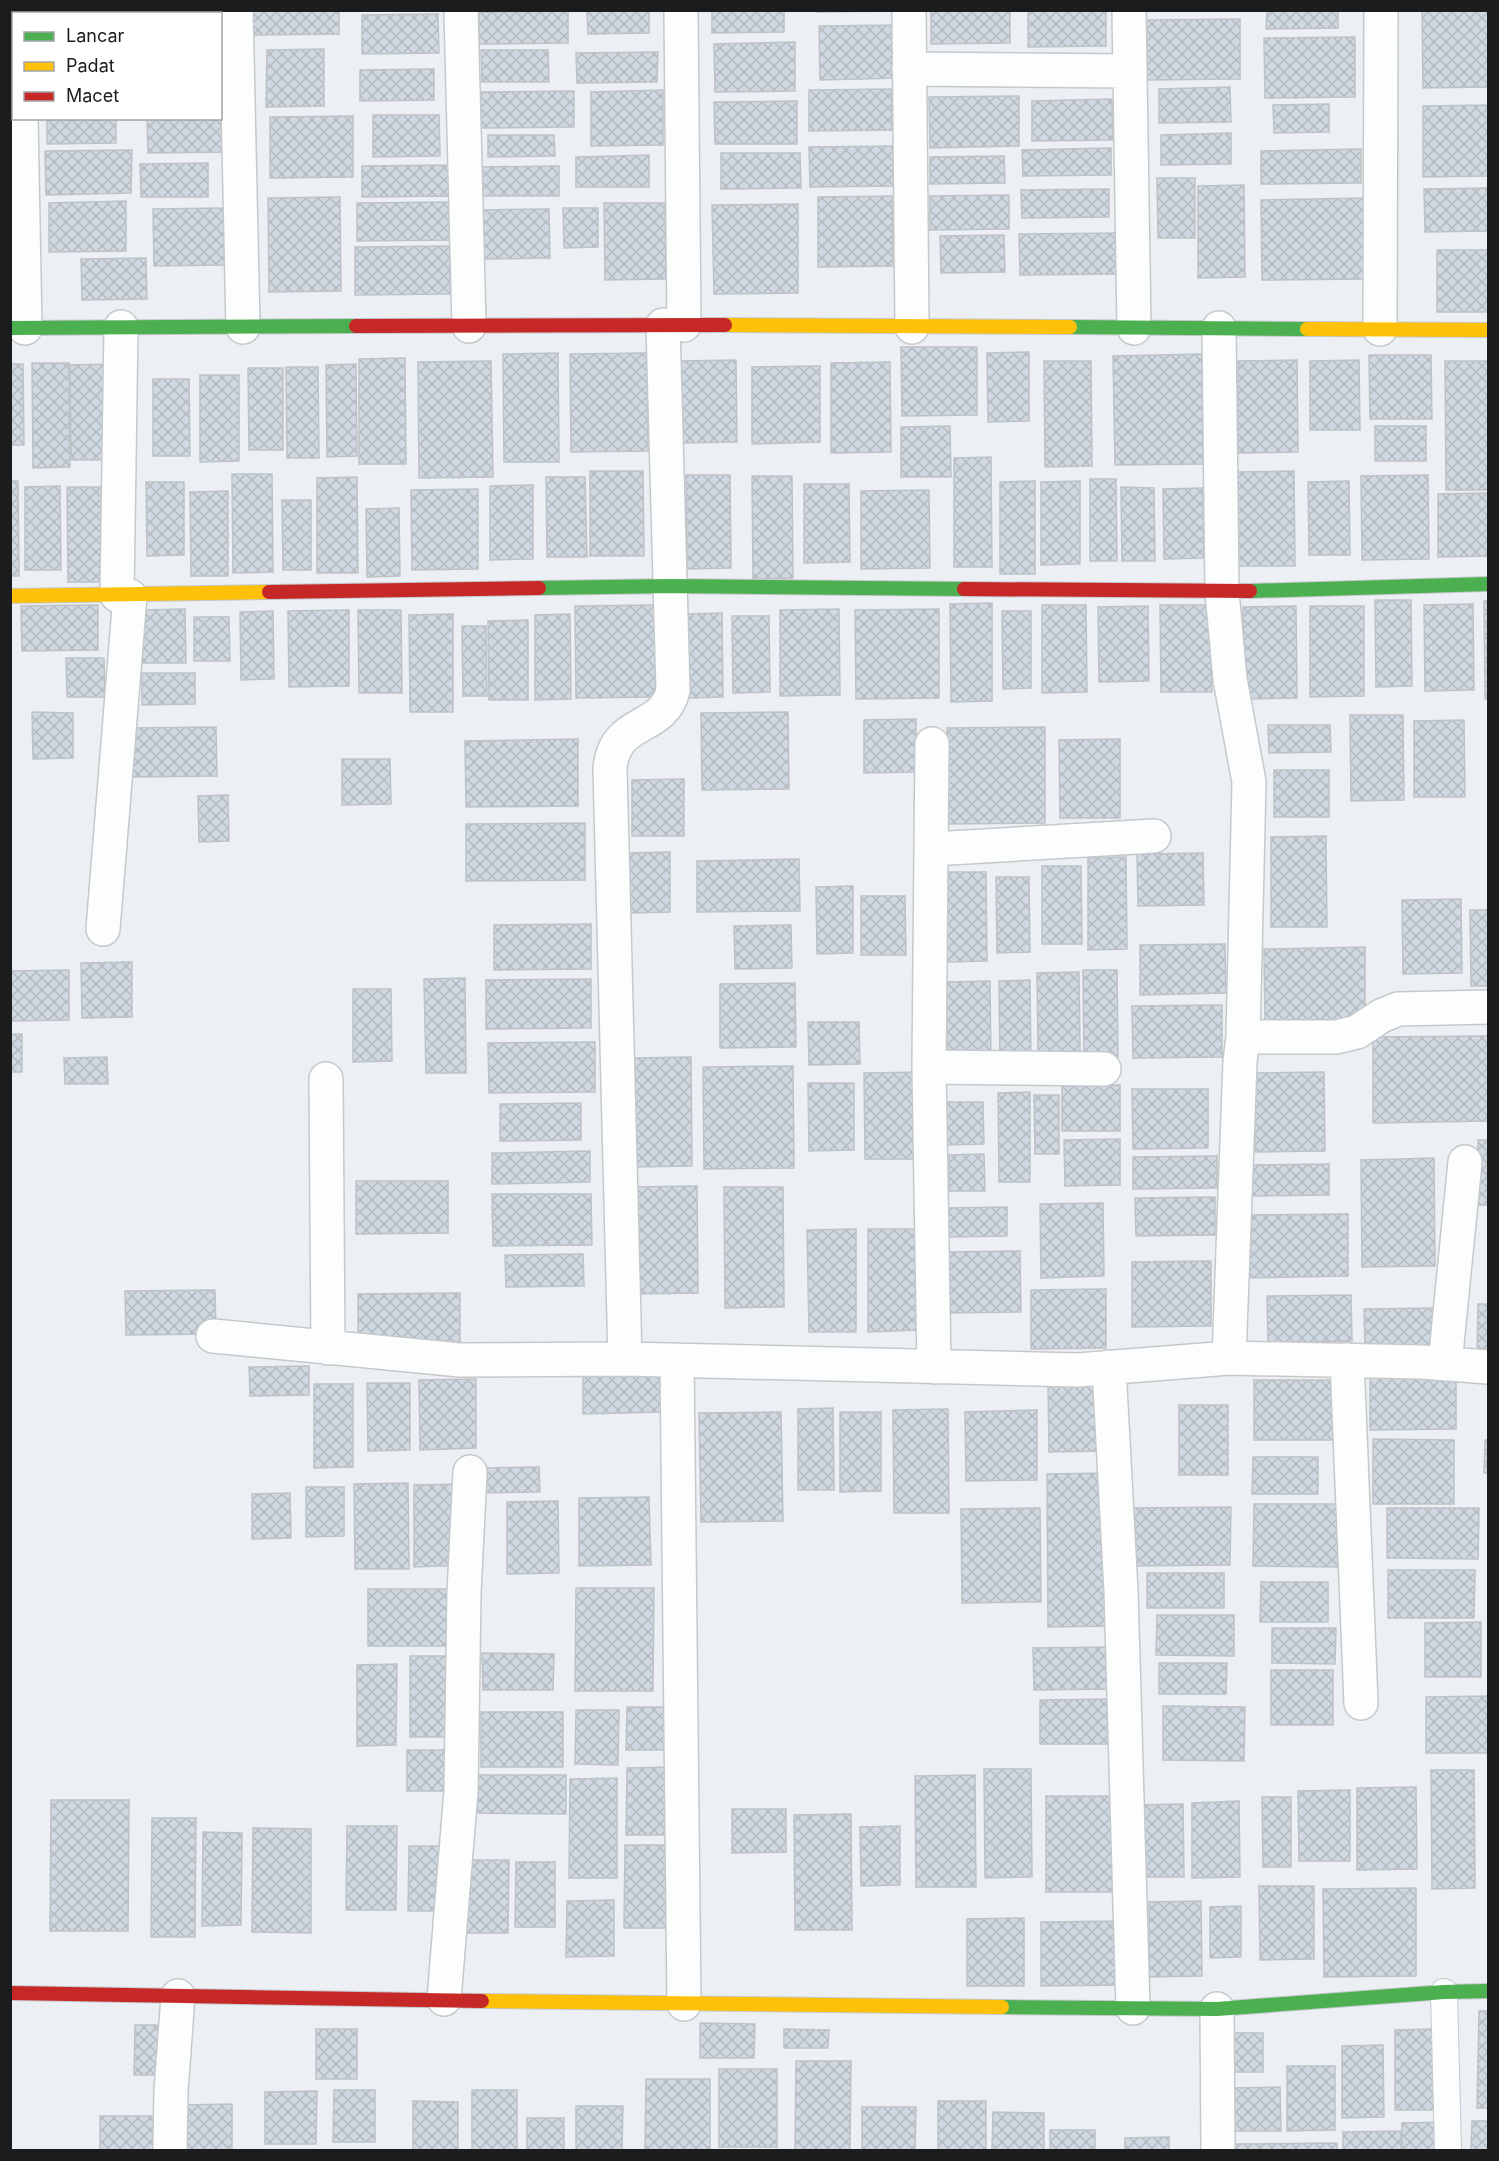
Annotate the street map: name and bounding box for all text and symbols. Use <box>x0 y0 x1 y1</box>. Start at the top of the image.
legend <box>12 12 222 120</box>
text: Lancar <box>66 25 124 46</box>
text: Padat <box>66 55 115 76</box>
text: Macet <box>66 85 119 106</box>

